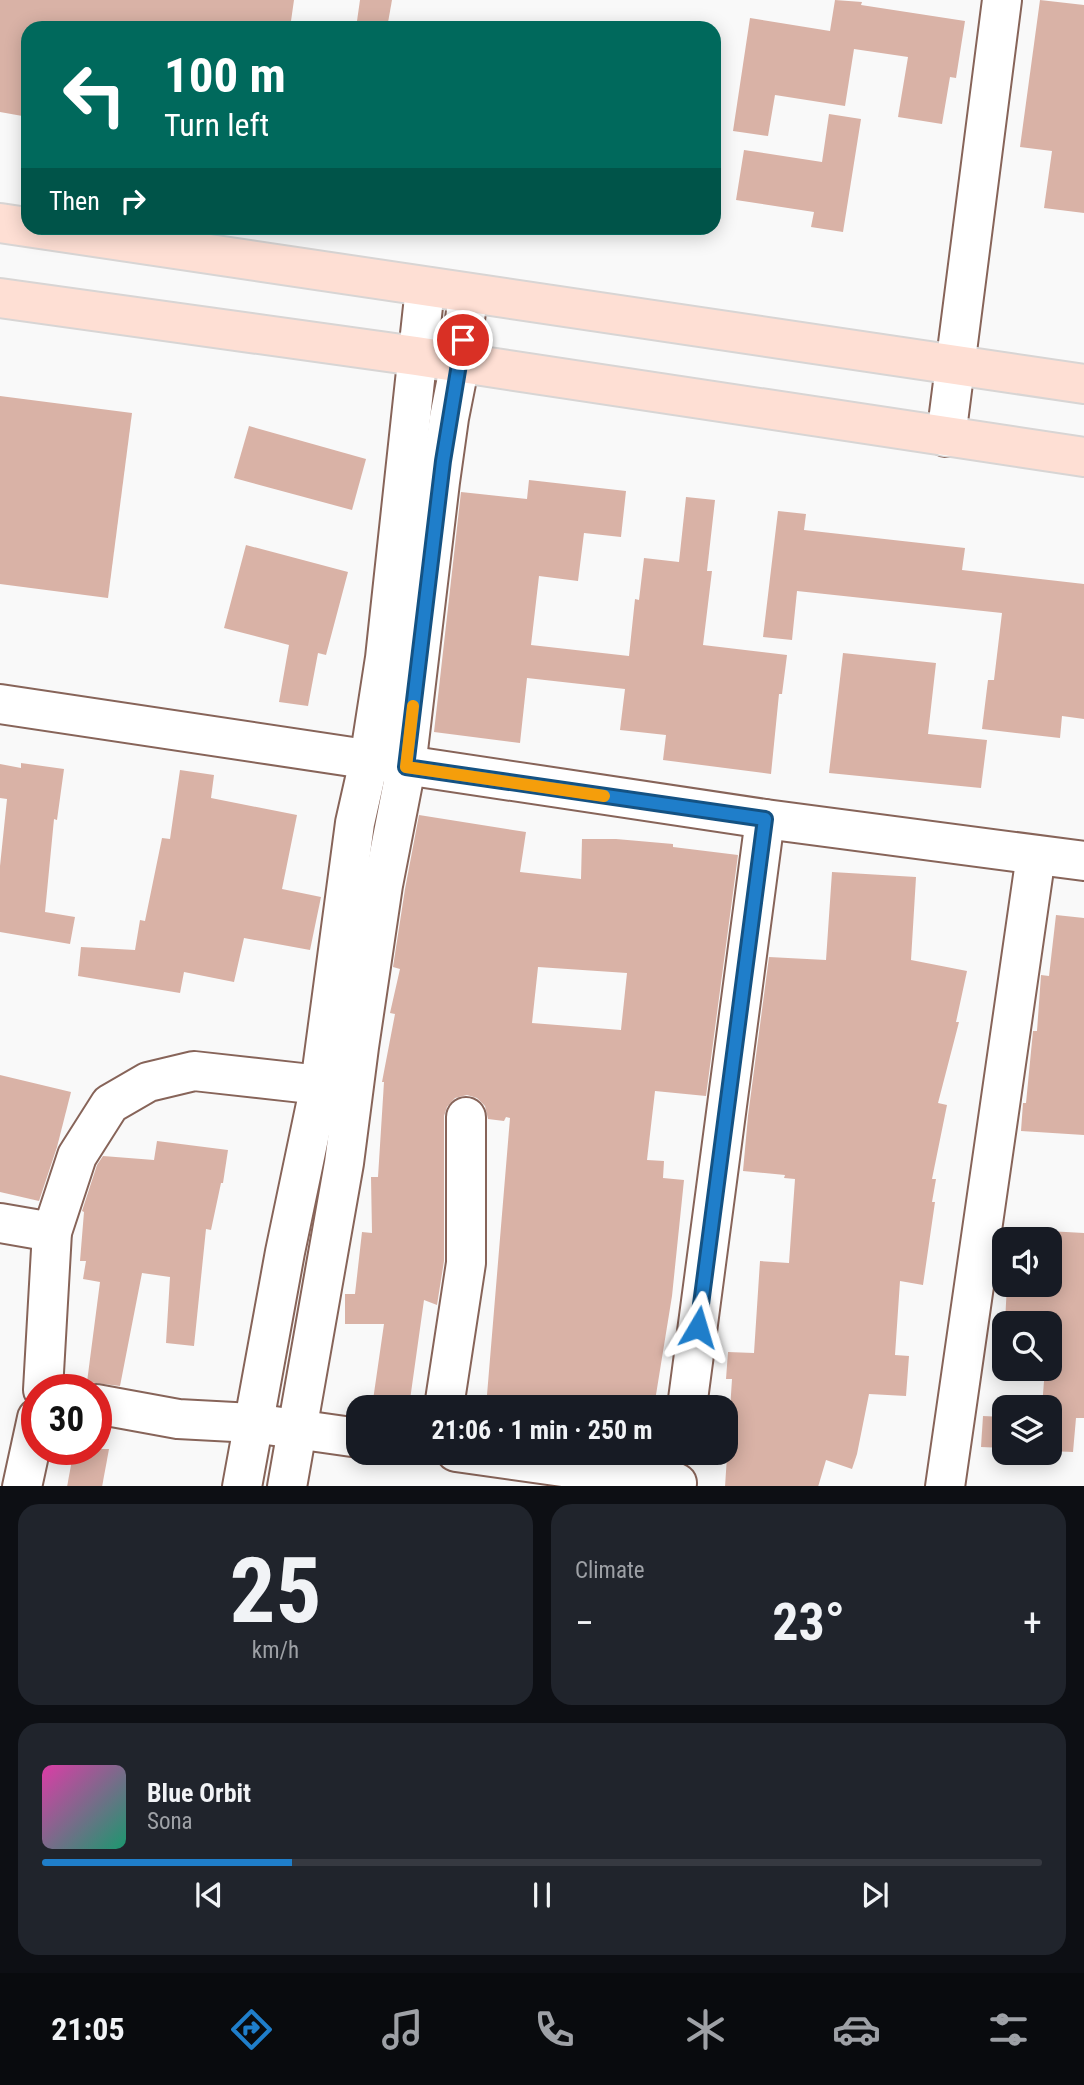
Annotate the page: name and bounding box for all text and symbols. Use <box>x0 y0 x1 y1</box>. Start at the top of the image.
text: 100 m <box>164 47 286 104</box>
icon: left <box>49 49 140 140</box>
text: Turn left <box>164 106 269 144</box>
icon: right <box>114 182 152 220</box>
text: Then <box>49 186 100 216</box>
pin <box>433 310 493 370</box>
icon: arrive <box>444 321 482 359</box>
map controls <box>992 1227 1062 1465</box>
button: sound <box>992 1227 1062 1297</box>
position arrow <box>661 1290 735 1364</box>
button: search <box>992 1311 1062 1381</box>
speed limit sign: 30 <box>21 1374 112 1465</box>
button: layers <box>992 1395 1062 1465</box>
text: 21:06 · 1 min · 250 m <box>432 1415 652 1445</box>
text: 25 <box>230 1538 321 1644</box>
text: Climate <box>575 1557 645 1584</box>
text: 23° <box>772 1592 845 1653</box>
text: − <box>575 1601 594 1645</box>
text: + <box>1023 1601 1042 1645</box>
text: km/h <box>252 1637 299 1664</box>
text: Blue Orbit <box>147 1778 251 1808</box>
text: Sona <box>147 1808 193 1835</box>
icon: previous <box>190 1876 228 1914</box>
icon: pause <box>523 1876 561 1914</box>
icon: next <box>856 1876 894 1914</box>
icon: directions <box>227 2005 276 2054</box>
icon: music <box>378 2005 427 2054</box>
icon: phone <box>530 2005 579 2054</box>
icon: climate <box>681 2005 730 2054</box>
icon: car <box>832 2005 881 2054</box>
icon: filters <box>984 2005 1033 2054</box>
text: 21:05 <box>51 2010 125 2048</box>

